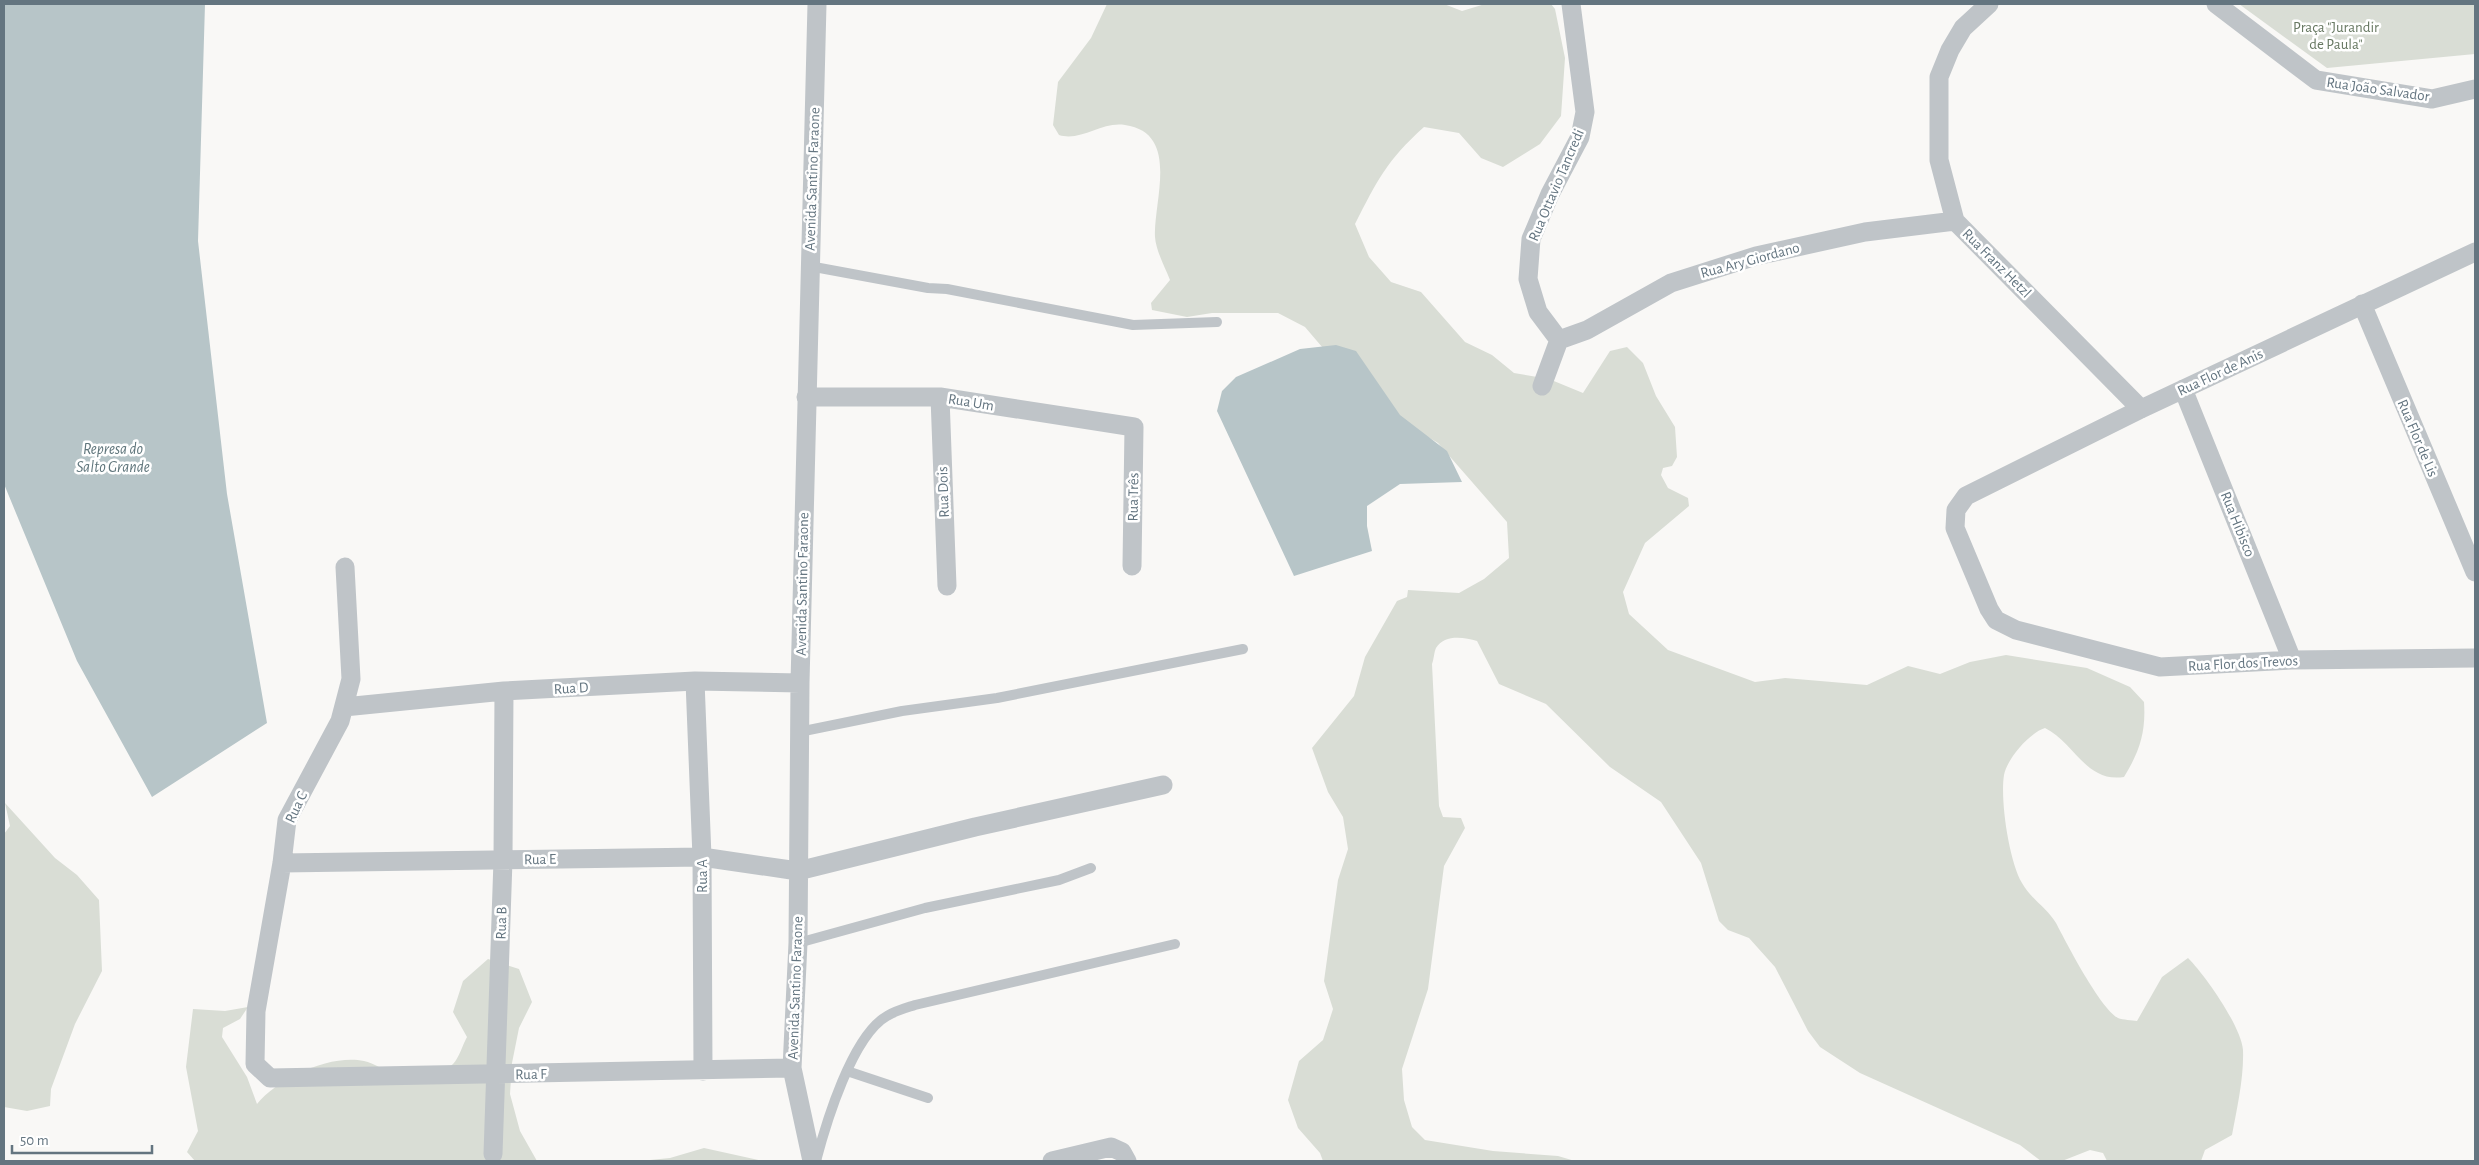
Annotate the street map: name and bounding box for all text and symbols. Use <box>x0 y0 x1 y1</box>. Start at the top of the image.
park label: Praça "Jurandir de Paula" <box>2293 20 2379 52</box>
street label: Rua João Salvador <box>2325 75 2431 104</box>
street label: Avenida Santino Faraone <box>802 107 823 251</box>
street label: Rua Ottavio Tancredi <box>1526 127 1587 244</box>
street label: Rua Franz Hetzl <box>1959 226 2034 301</box>
street label: Rua Ary Giordano <box>1699 240 1801 281</box>
street label: Rua Flor de Anis <box>2175 346 2265 399</box>
street label: Rua Um <box>947 391 995 414</box>
street label: Rua Flor de Lis <box>2395 397 2441 479</box>
water label: Represa do Salto Grande <box>76 441 150 475</box>
street label: Rua Dois <box>935 466 952 518</box>
street label: Rua Três <box>1126 472 1141 522</box>
street label: Rua Hibisco <box>2218 489 2257 559</box>
street label: Avenida Santino Faraone <box>794 512 811 656</box>
street label: Rua Flor dos Trevos <box>2188 653 2298 674</box>
street label: Rua D <box>553 680 589 697</box>
street label: Rua C <box>283 789 310 825</box>
street label: Rua E <box>524 852 556 867</box>
street label: Rua A <box>695 859 710 893</box>
street label: Rua B <box>493 906 510 940</box>
street label: Avenida Santino Faraone <box>785 916 806 1060</box>
street label: Rua F <box>515 1067 547 1082</box>
scale bar <box>12 1122 152 1154</box>
text: 50 m <box>20 1133 49 1148</box>

